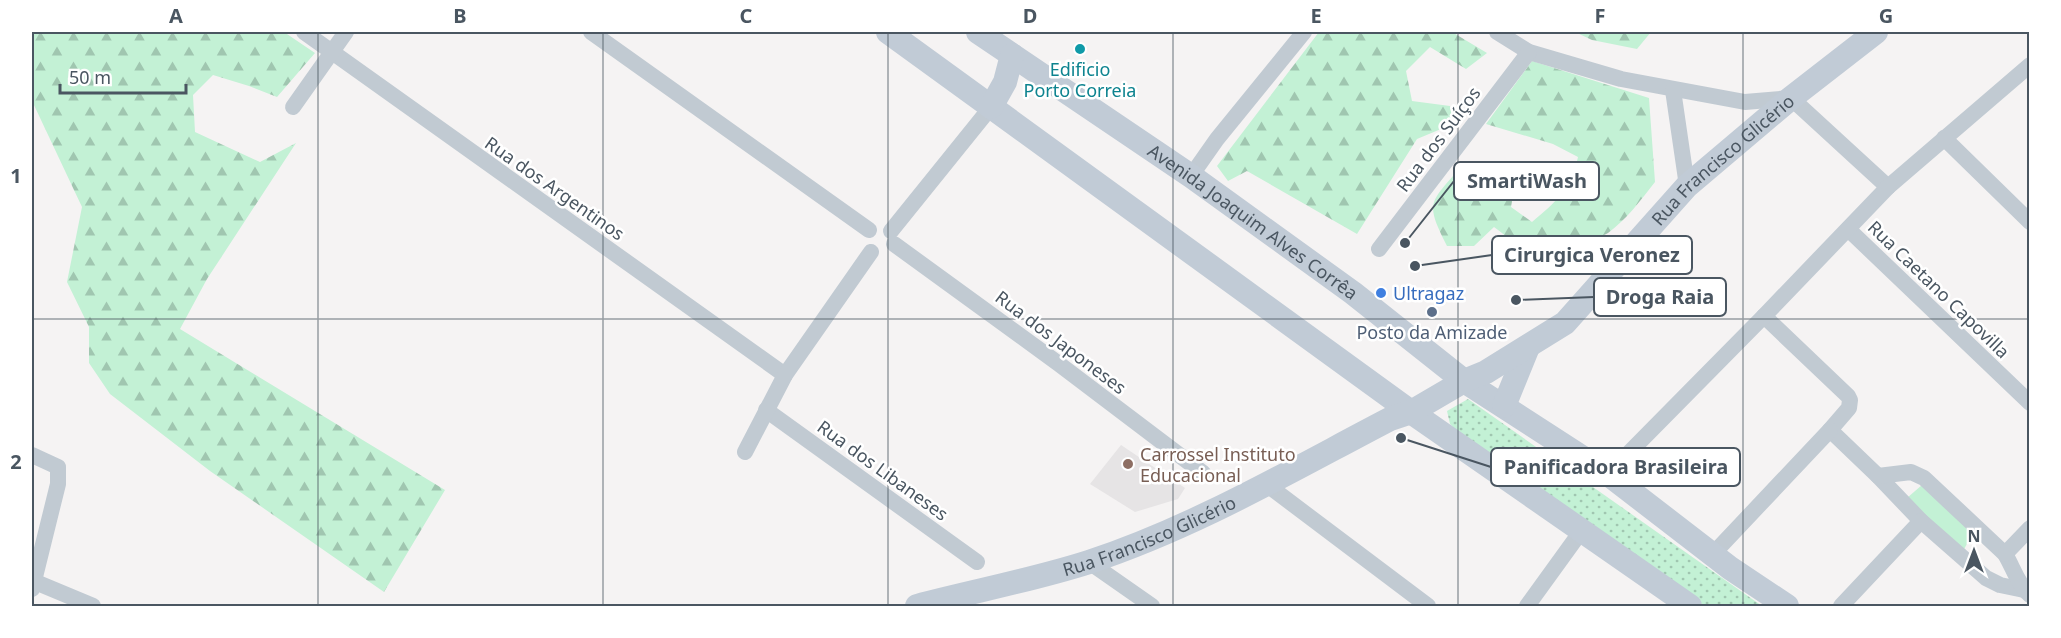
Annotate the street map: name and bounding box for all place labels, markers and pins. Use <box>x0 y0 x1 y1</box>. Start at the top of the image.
marker: Edificio Porto Correia <box>1073 42 1087 56</box>
place label: Edificio Porto Correia <box>1024 57 1136 102</box>
callout: SmartiWash <box>1454 162 1599 200</box>
callout: Cirurgica Veronez <box>1492 236 1692 274</box>
callout: Droga Raia <box>1594 278 1726 316</box>
place label: Ultragaz <box>1393 281 1464 305</box>
marker: Ultragaz <box>1374 286 1388 300</box>
marker: Posto da Amizade <box>1425 305 1439 319</box>
place label: Posto da Amizade <box>1356 320 1508 344</box>
place label: Carrossel Instituto Educacional <box>1140 442 1296 487</box>
callout: Panificadora Brasileira <box>1491 448 1740 486</box>
marker: Carrossel Instituto Educacional <box>1121 457 1135 471</box>

